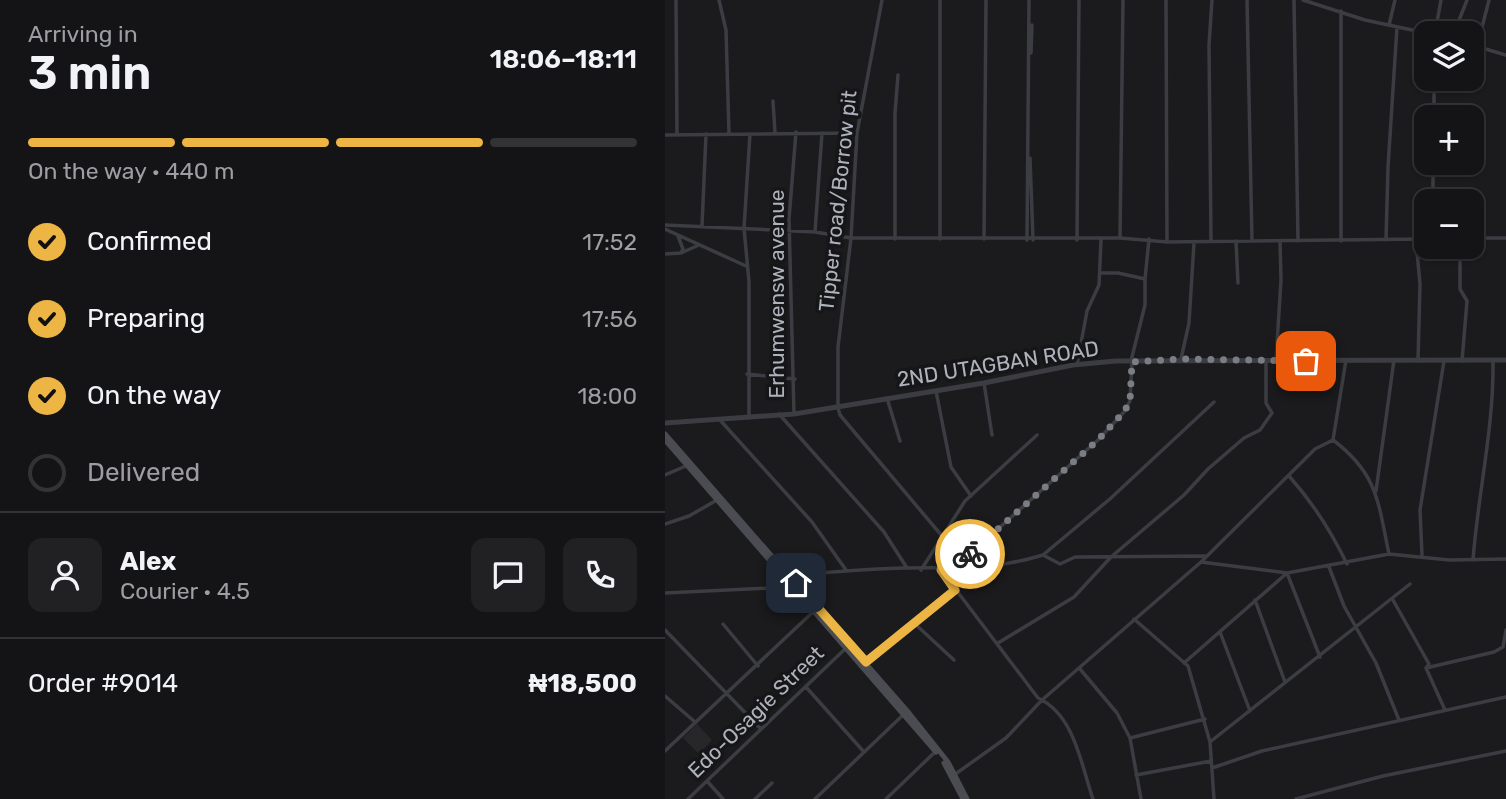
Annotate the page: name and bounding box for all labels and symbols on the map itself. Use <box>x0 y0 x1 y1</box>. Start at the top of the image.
street label: Tipper road/Borrow pit <box>813 89 862 313</box>
street label: Erhumwensw avenue <box>764 189 789 399</box>
pin <box>1276 331 1336 391</box>
street label: 2ND UTAGBAN ROAD <box>895 335 1101 392</box>
courier <box>935 519 1005 589</box>
pin <box>766 553 826 613</box>
street label: Edo-Osagie Street <box>683 640 829 783</box>

